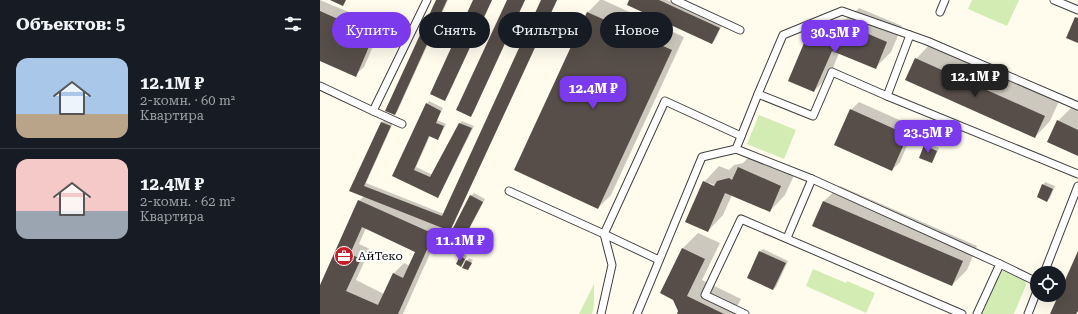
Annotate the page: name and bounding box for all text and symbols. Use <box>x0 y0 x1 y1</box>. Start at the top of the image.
chip: Купить <box>332 12 411 48</box>
chip: Снять <box>419 12 490 48</box>
chip: Фильтры <box>498 12 592 48</box>
chip: Новое <box>600 12 673 48</box>
icon: filters <box>282 13 304 35</box>
text: Объектов: 5 <box>16 14 125 34</box>
pin: 30.5M ₽ <box>798 20 872 54</box>
text: 30.5M ₽ <box>810 25 860 40</box>
pin: 12.1M ₽ <box>938 64 1012 98</box>
text: 12.1M ₽ <box>950 69 1000 84</box>
text: 12.1M ₽ <box>140 73 204 93</box>
icon: home <box>48 74 96 122</box>
pin: 12.4M ₽ <box>556 76 630 110</box>
text: 12.4M ₽ <box>568 81 618 96</box>
text: 2-комн. · 60 m² <box>140 93 235 108</box>
text: Квартира <box>140 108 204 123</box>
pin: 23.5M ₽ <box>891 120 965 154</box>
text: 23.5M ₽ <box>903 125 953 140</box>
text: 12.4M ₽ <box>140 174 204 194</box>
icon: home <box>48 175 96 223</box>
text: 2-комн. · 62 m² <box>140 194 235 209</box>
text: Квартира <box>140 209 204 224</box>
pin: 11.1M ₽ <box>423 228 497 262</box>
text: 11.1M ₽ <box>435 233 485 248</box>
office icon: АйТеко <box>333 245 355 267</box>
place label: АйТеко <box>358 249 403 263</box>
map controls <box>1030 266 1066 302</box>
button: locate <box>1030 266 1066 302</box>

